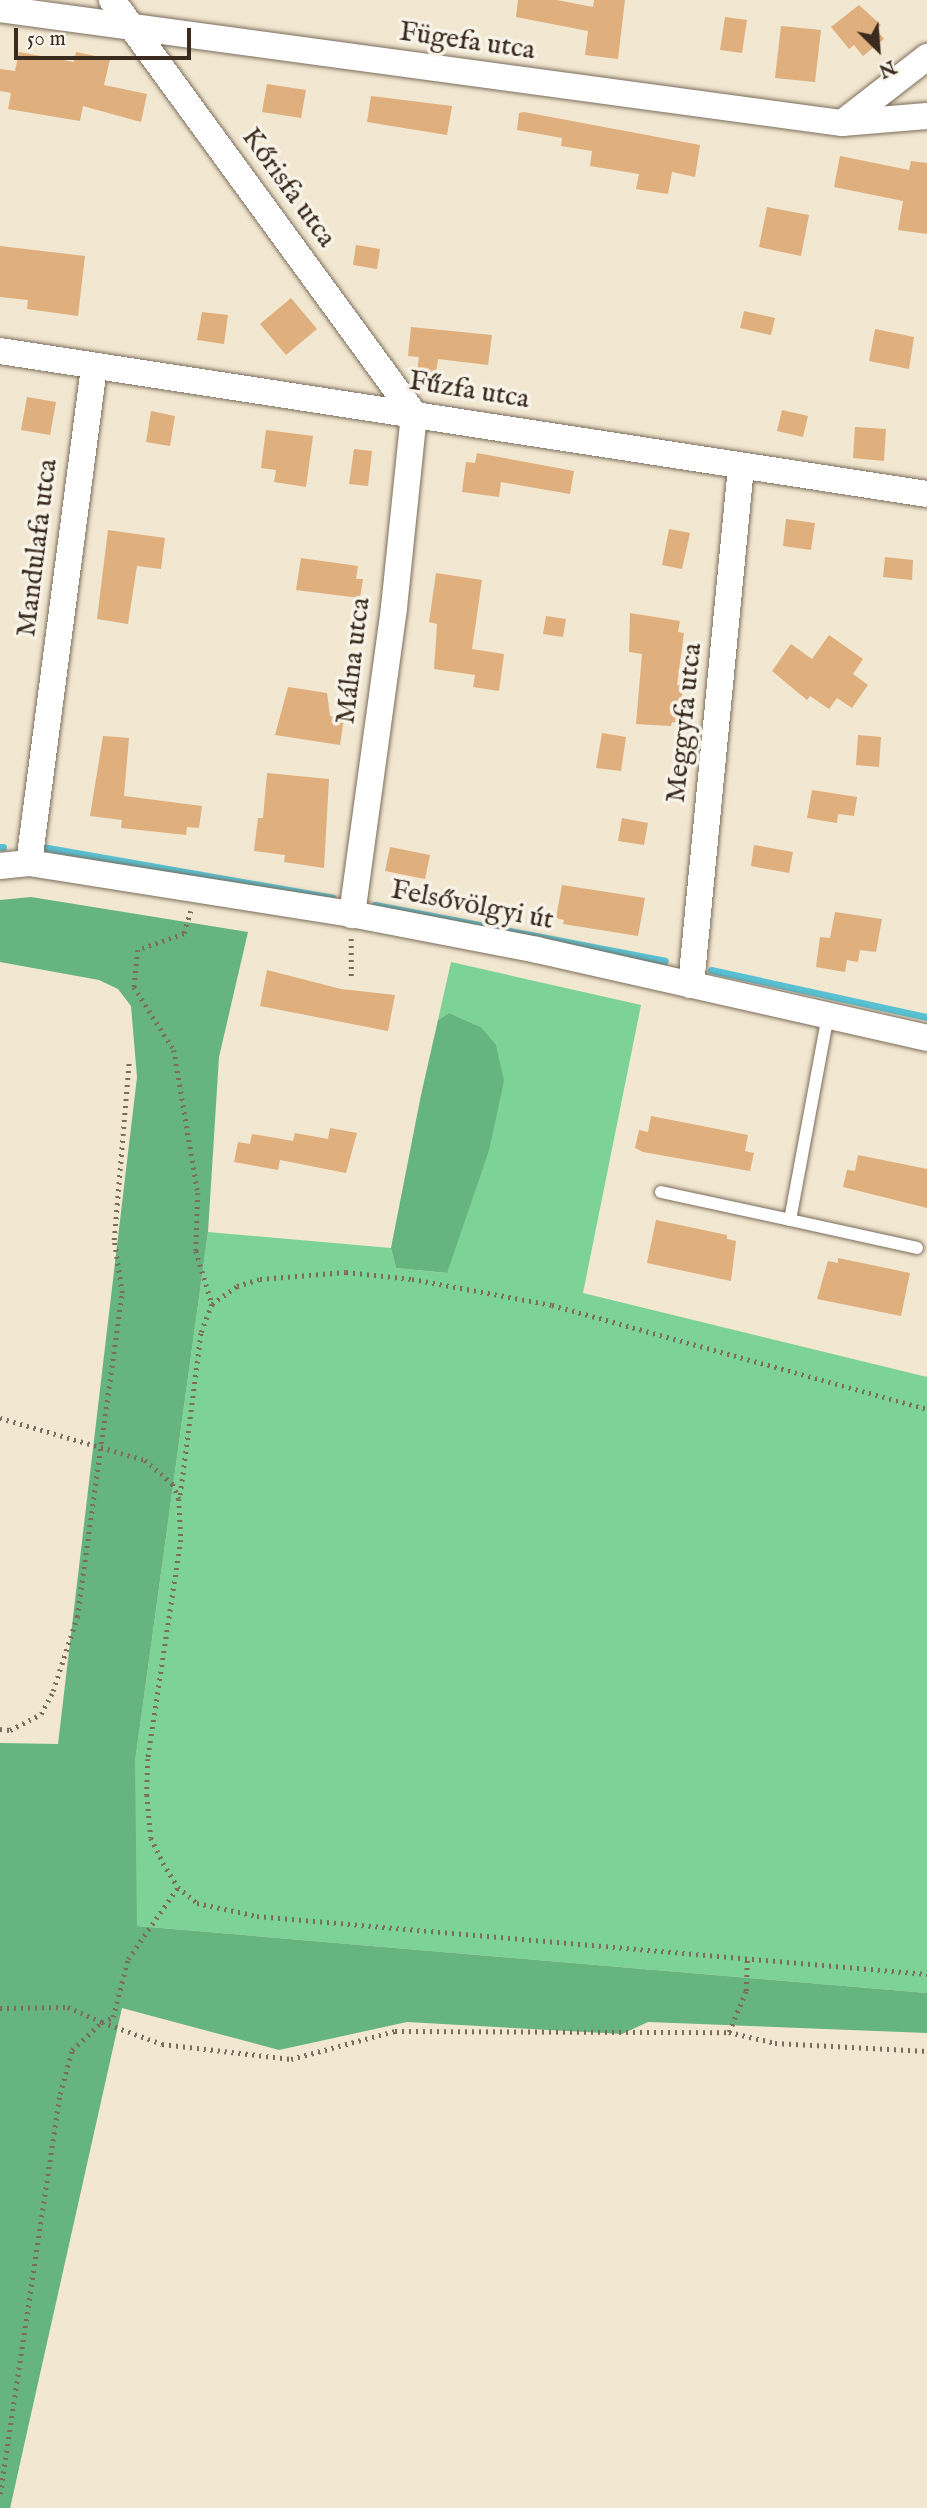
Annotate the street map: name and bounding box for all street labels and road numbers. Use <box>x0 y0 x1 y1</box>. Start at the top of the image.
street label: Fügefa utca <box>397 16 537 68</box>
street label: Kőrisfa utca <box>233 122 343 254</box>
street label: Fűzfa utca <box>406 365 532 417</box>
street label: Mandulafa utca <box>10 457 66 639</box>
street label: Málna utca <box>330 596 378 726</box>
street label: Meggyfa utca <box>660 641 710 805</box>
street label: Felsővölgyi út <box>388 874 556 938</box>

